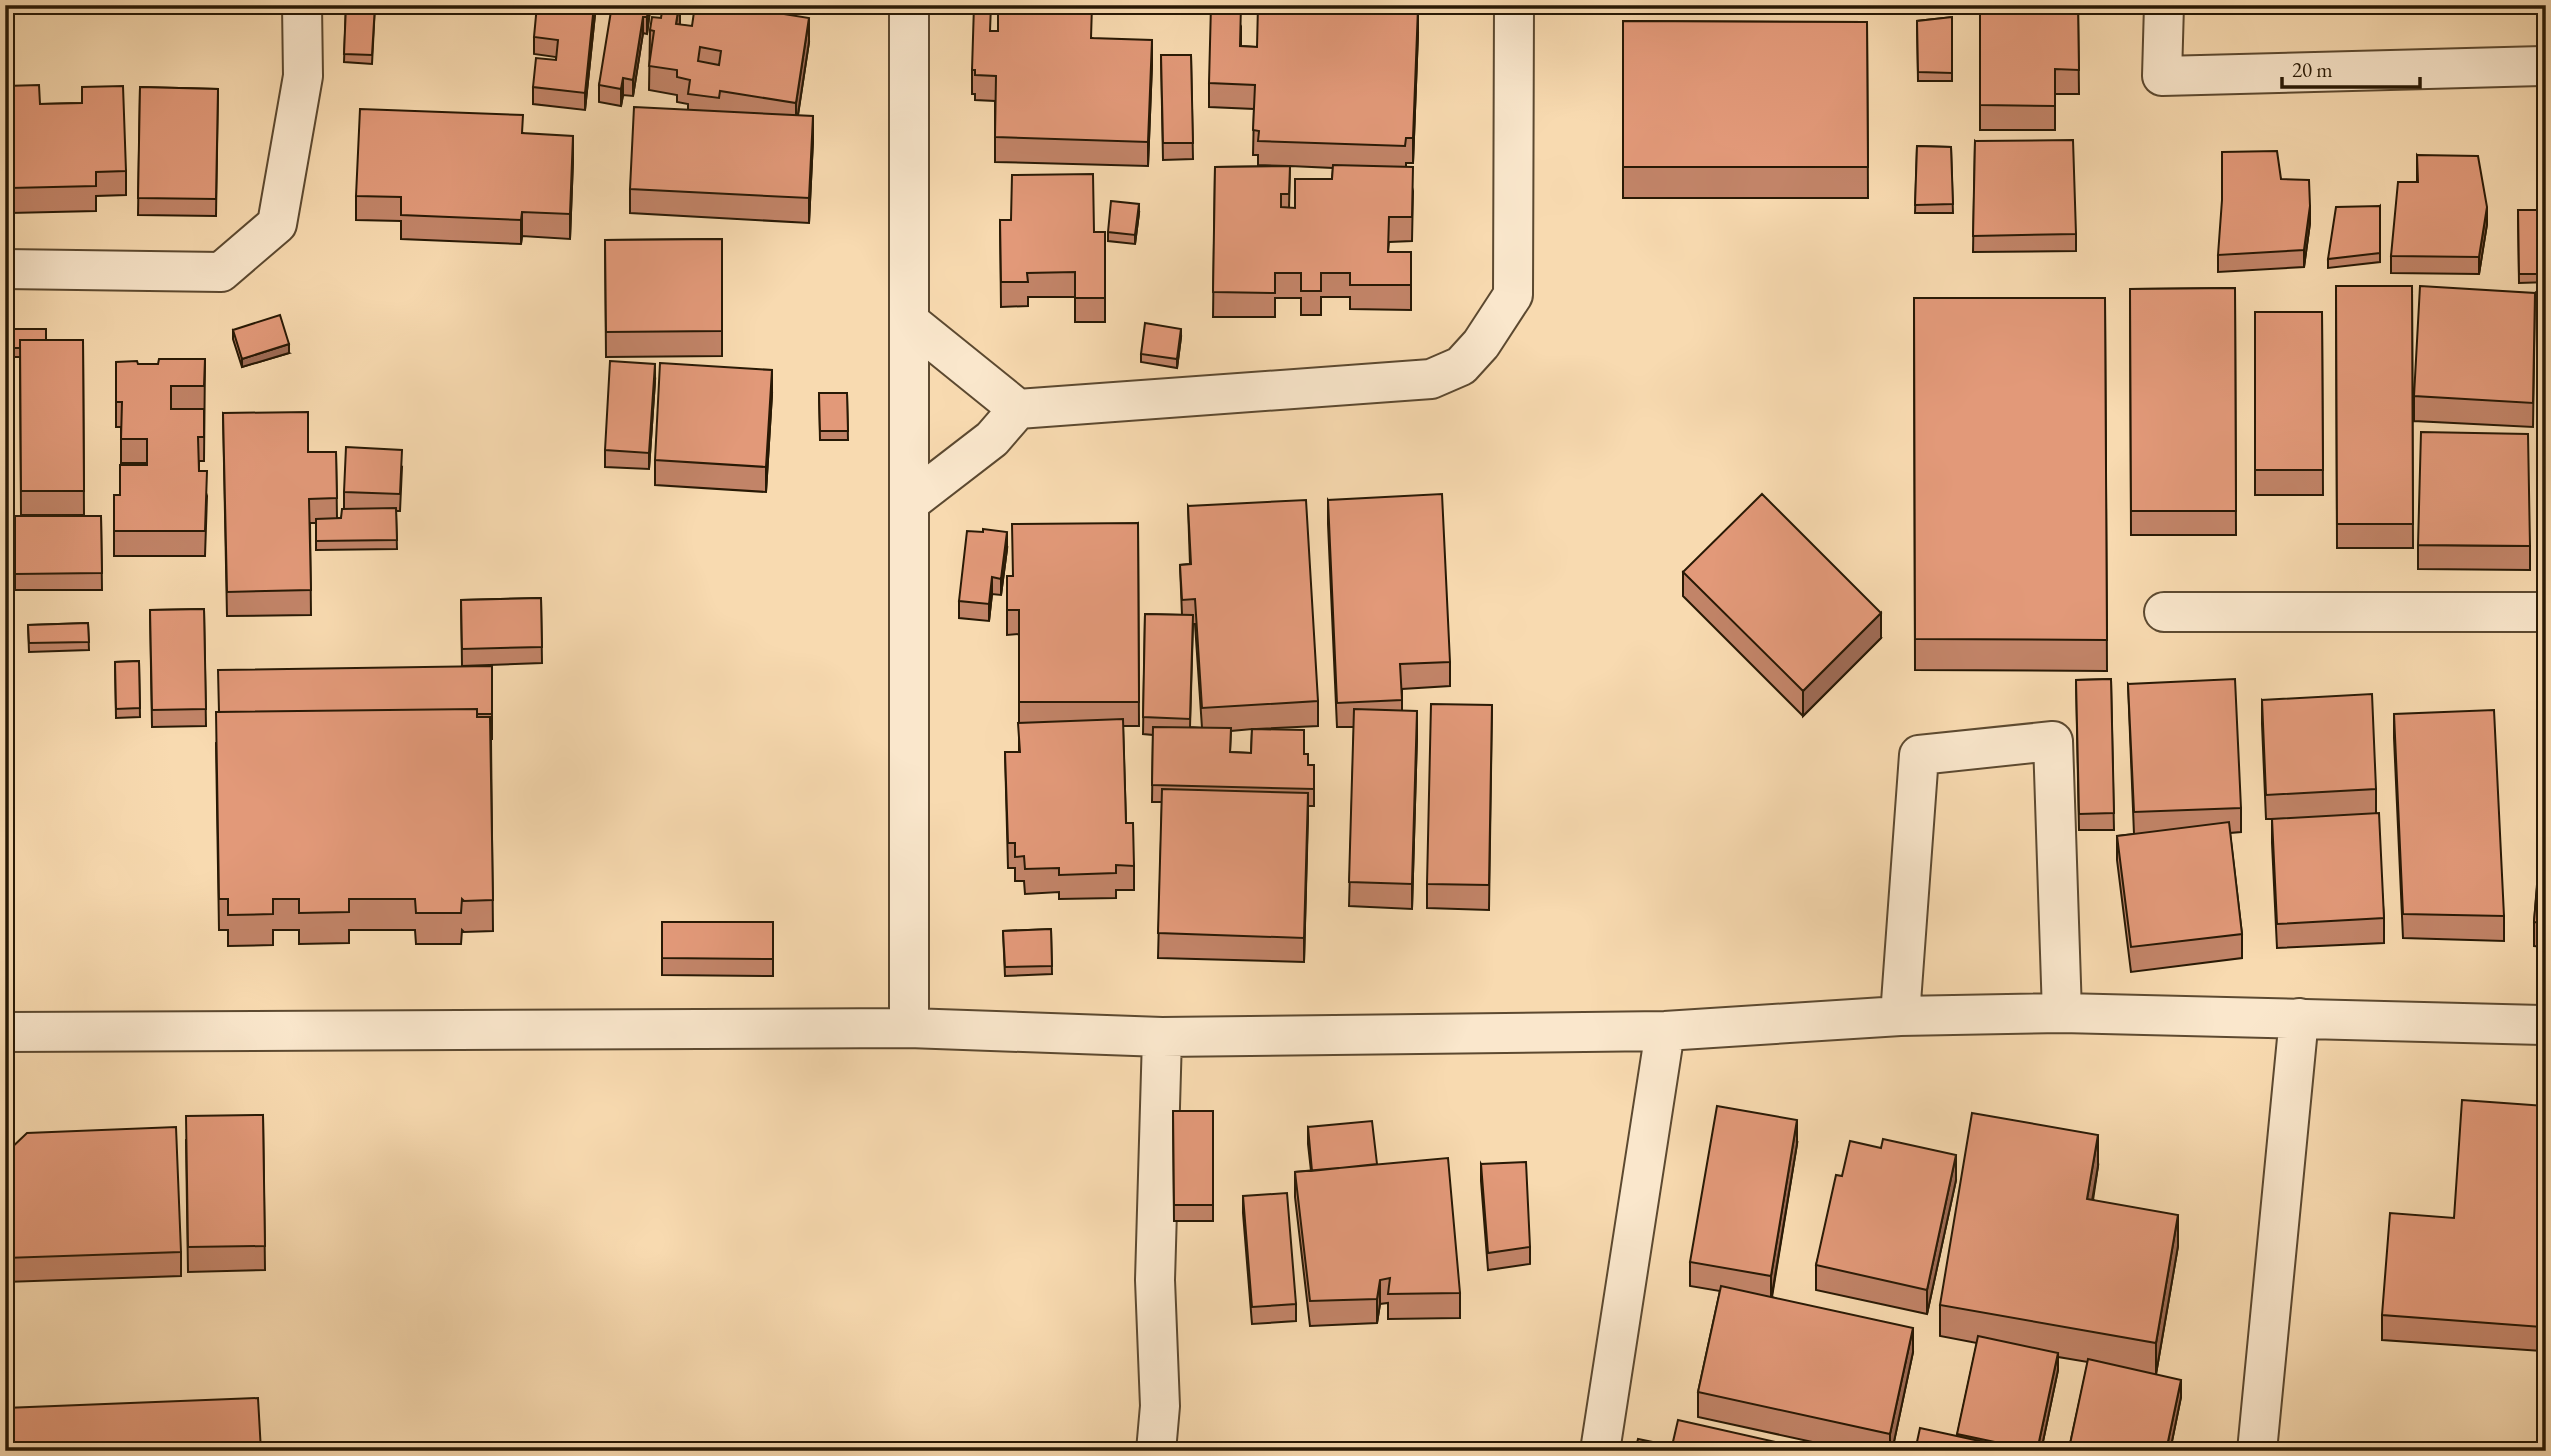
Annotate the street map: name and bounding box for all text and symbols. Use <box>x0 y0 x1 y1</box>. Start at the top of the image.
scale bar <box>2282 46 2420 90</box>
text: 20 m <box>2292 56 2333 83</box>

